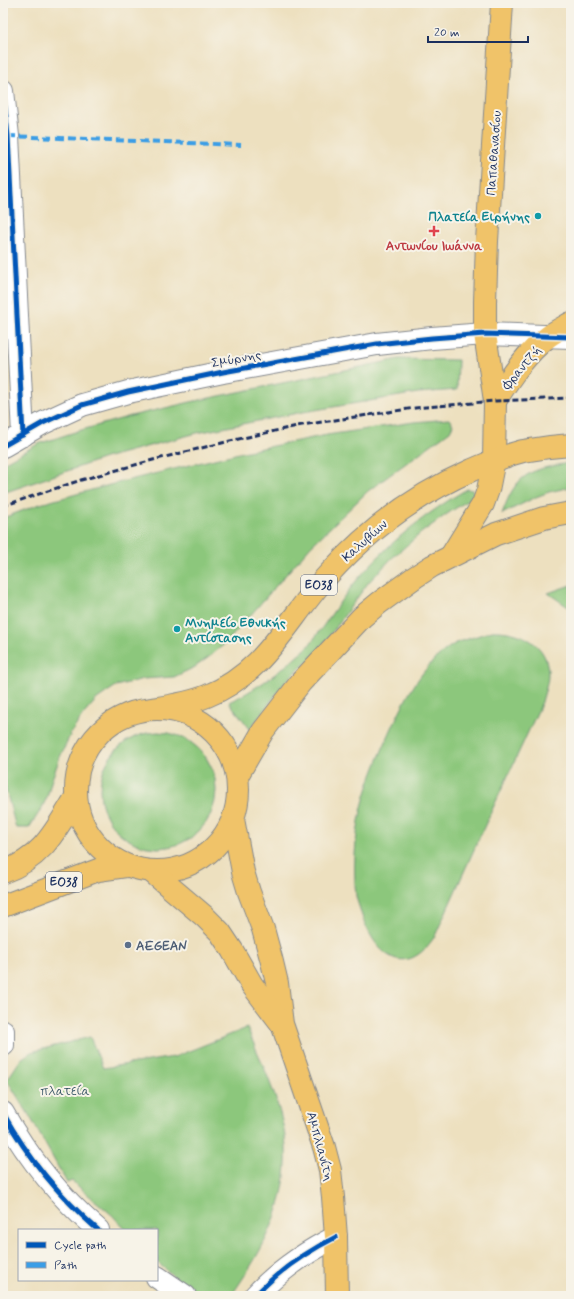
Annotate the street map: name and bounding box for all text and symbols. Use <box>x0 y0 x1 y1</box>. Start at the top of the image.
scale bar <box>428 18 528 44</box>
text: 20 m <box>434 25 460 41</box>
street label: Παπαθανασίου <box>483 110 506 196</box>
place label: Πλατεία Ειρήνης <box>429 209 530 226</box>
marker: Πλατεία Ειρήνης <box>533 211 543 221</box>
marker: Αντωνίου Ιωάννα <box>429 226 439 236</box>
place label: Αντωνίου Ιωάννα <box>386 238 483 255</box>
street label: Φραντζή <box>498 342 545 394</box>
street label: Σμύρνης <box>210 347 263 372</box>
street label: Καλυβίων <box>339 516 392 566</box>
road number: ΕΟ38 <box>301 575 337 595</box>
place label: Μνημείο Εθνικής Αντίστασης <box>185 615 286 647</box>
marker: Μνημείο Εθνικής Αντίστασης <box>172 624 182 634</box>
road number: ΕΟ38 <box>46 872 82 892</box>
place label: AEGEAN <box>136 938 187 955</box>
marker: AEGEAN <box>123 940 133 950</box>
park label: πλατεία <box>40 1083 90 1100</box>
street label: Αμπλιανίτη <box>302 1110 337 1183</box>
legend <box>18 1229 158 1281</box>
text: Cycle path <box>54 1238 106 1254</box>
text: Path <box>54 1258 77 1274</box>

